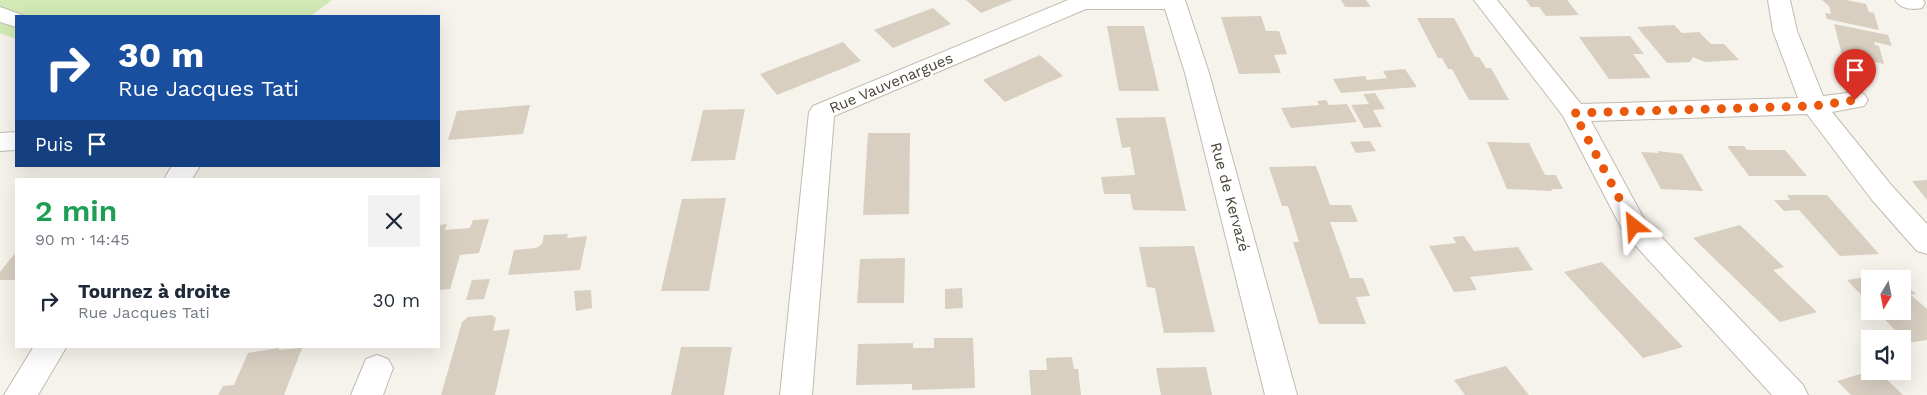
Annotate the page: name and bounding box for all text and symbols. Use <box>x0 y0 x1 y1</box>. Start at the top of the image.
text: 30 m <box>118 34 204 76</box>
icon: right <box>35 35 100 100</box>
street label: Rue Vauvenargues <box>826 49 956 117</box>
pin <box>1834 49 1876 100</box>
icon: arrive <box>1841 56 1869 84</box>
text: Rue Jacques Tati <box>118 76 299 101</box>
icon: arrive <box>83 130 111 158</box>
text: Puis <box>35 133 73 156</box>
street label: Rue de Kervazé <box>1207 140 1253 254</box>
text: 2 min <box>35 193 117 228</box>
button: close <box>368 195 420 247</box>
position arrow <box>1607 199 1659 251</box>
text: 90 m · 14:45 <box>35 230 130 249</box>
north arrow <box>1861 270 1911 320</box>
map controls <box>1861 270 1911 380</box>
text: Tournez à droite <box>78 280 230 303</box>
icon: right <box>35 287 63 315</box>
text: 30 m <box>373 289 420 312</box>
text: Rue Jacques Tati <box>78 303 210 322</box>
button: sound <box>1861 330 1911 380</box>

